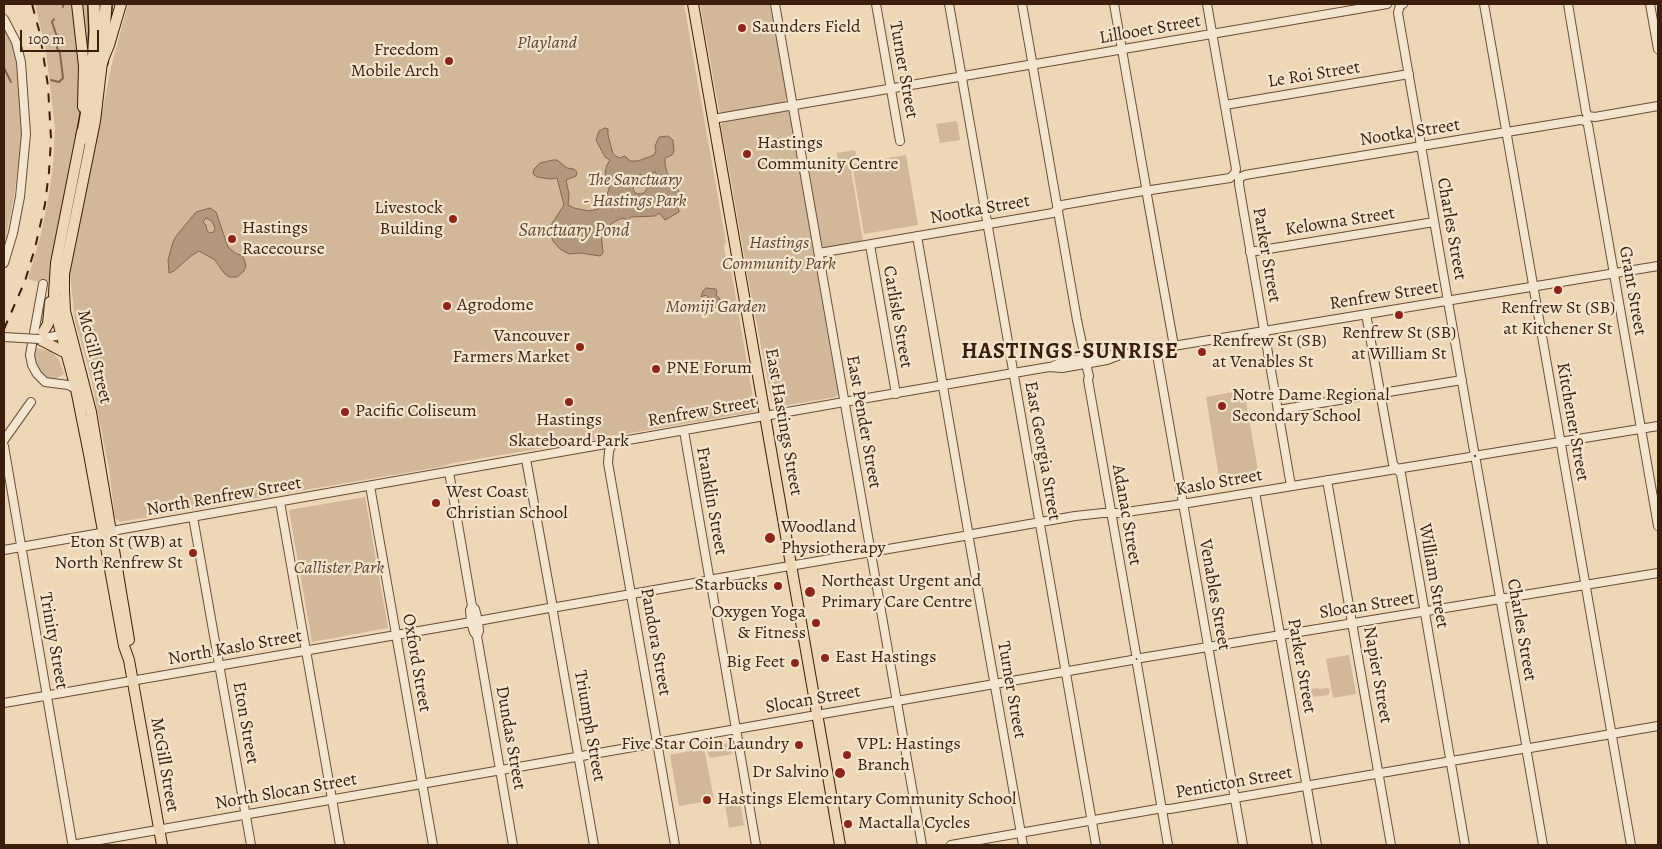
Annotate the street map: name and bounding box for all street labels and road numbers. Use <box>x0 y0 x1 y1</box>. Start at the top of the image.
street label: Lillooet Street <box>1098 10 1202 50</box>
street label: Turner Street <box>884 20 922 120</box>
street label: Le Roi Street <box>1266 57 1362 93</box>
street label: Nootka Street <box>1358 114 1462 152</box>
street label: Charles Street <box>1431 176 1471 282</box>
street label: Nootka Street <box>928 191 1032 229</box>
street label: Kelowna Street <box>1284 203 1396 241</box>
street label: Parker Street <box>1247 206 1285 304</box>
street label: Grant Street <box>1614 245 1650 337</box>
street label: Carlisle Street <box>877 264 917 370</box>
street label: Renfrew Street <box>1328 277 1440 315</box>
street label: McGill Street <box>72 308 116 406</box>
street label: East Hastings Street <box>759 347 807 497</box>
street label: East Pender Street <box>841 354 885 490</box>
street label: Kitchener Street <box>1551 361 1593 483</box>
street label: East Georgia Street <box>1019 380 1065 522</box>
street label: Renfrew Street <box>646 392 758 432</box>
street label: Franklin Street <box>691 445 731 557</box>
street label: Adanac Street <box>1107 463 1145 567</box>
street label: Kaslo Street <box>1174 465 1264 501</box>
street label: North Renfrew Street <box>145 473 303 521</box>
street label: William Street <box>1413 522 1453 630</box>
street label: Venables Street <box>1194 538 1234 652</box>
street label: Charles Street <box>1501 577 1541 683</box>
street label: Pandora Street <box>635 586 675 698</box>
street label: Slocan Street <box>1318 588 1416 624</box>
street label: Trinity Street <box>34 591 72 691</box>
street label: Oxford Street <box>397 612 435 714</box>
street label: Parker Street <box>1282 617 1320 715</box>
street label: Napier Street <box>1358 625 1396 725</box>
street label: North Kaslo Street <box>166 626 304 670</box>
street label: Turner Street <box>992 640 1030 740</box>
street label: Triumph Street <box>569 669 609 783</box>
street label: Eton Street <box>227 680 263 766</box>
street label: Slocan Street <box>764 681 862 719</box>
street label: Dundas Street <box>490 684 530 792</box>
street label: McGill Street <box>145 716 183 814</box>
street label: Penticton Street <box>1174 762 1294 804</box>
street label: North Slocan Street <box>213 769 359 815</box>

